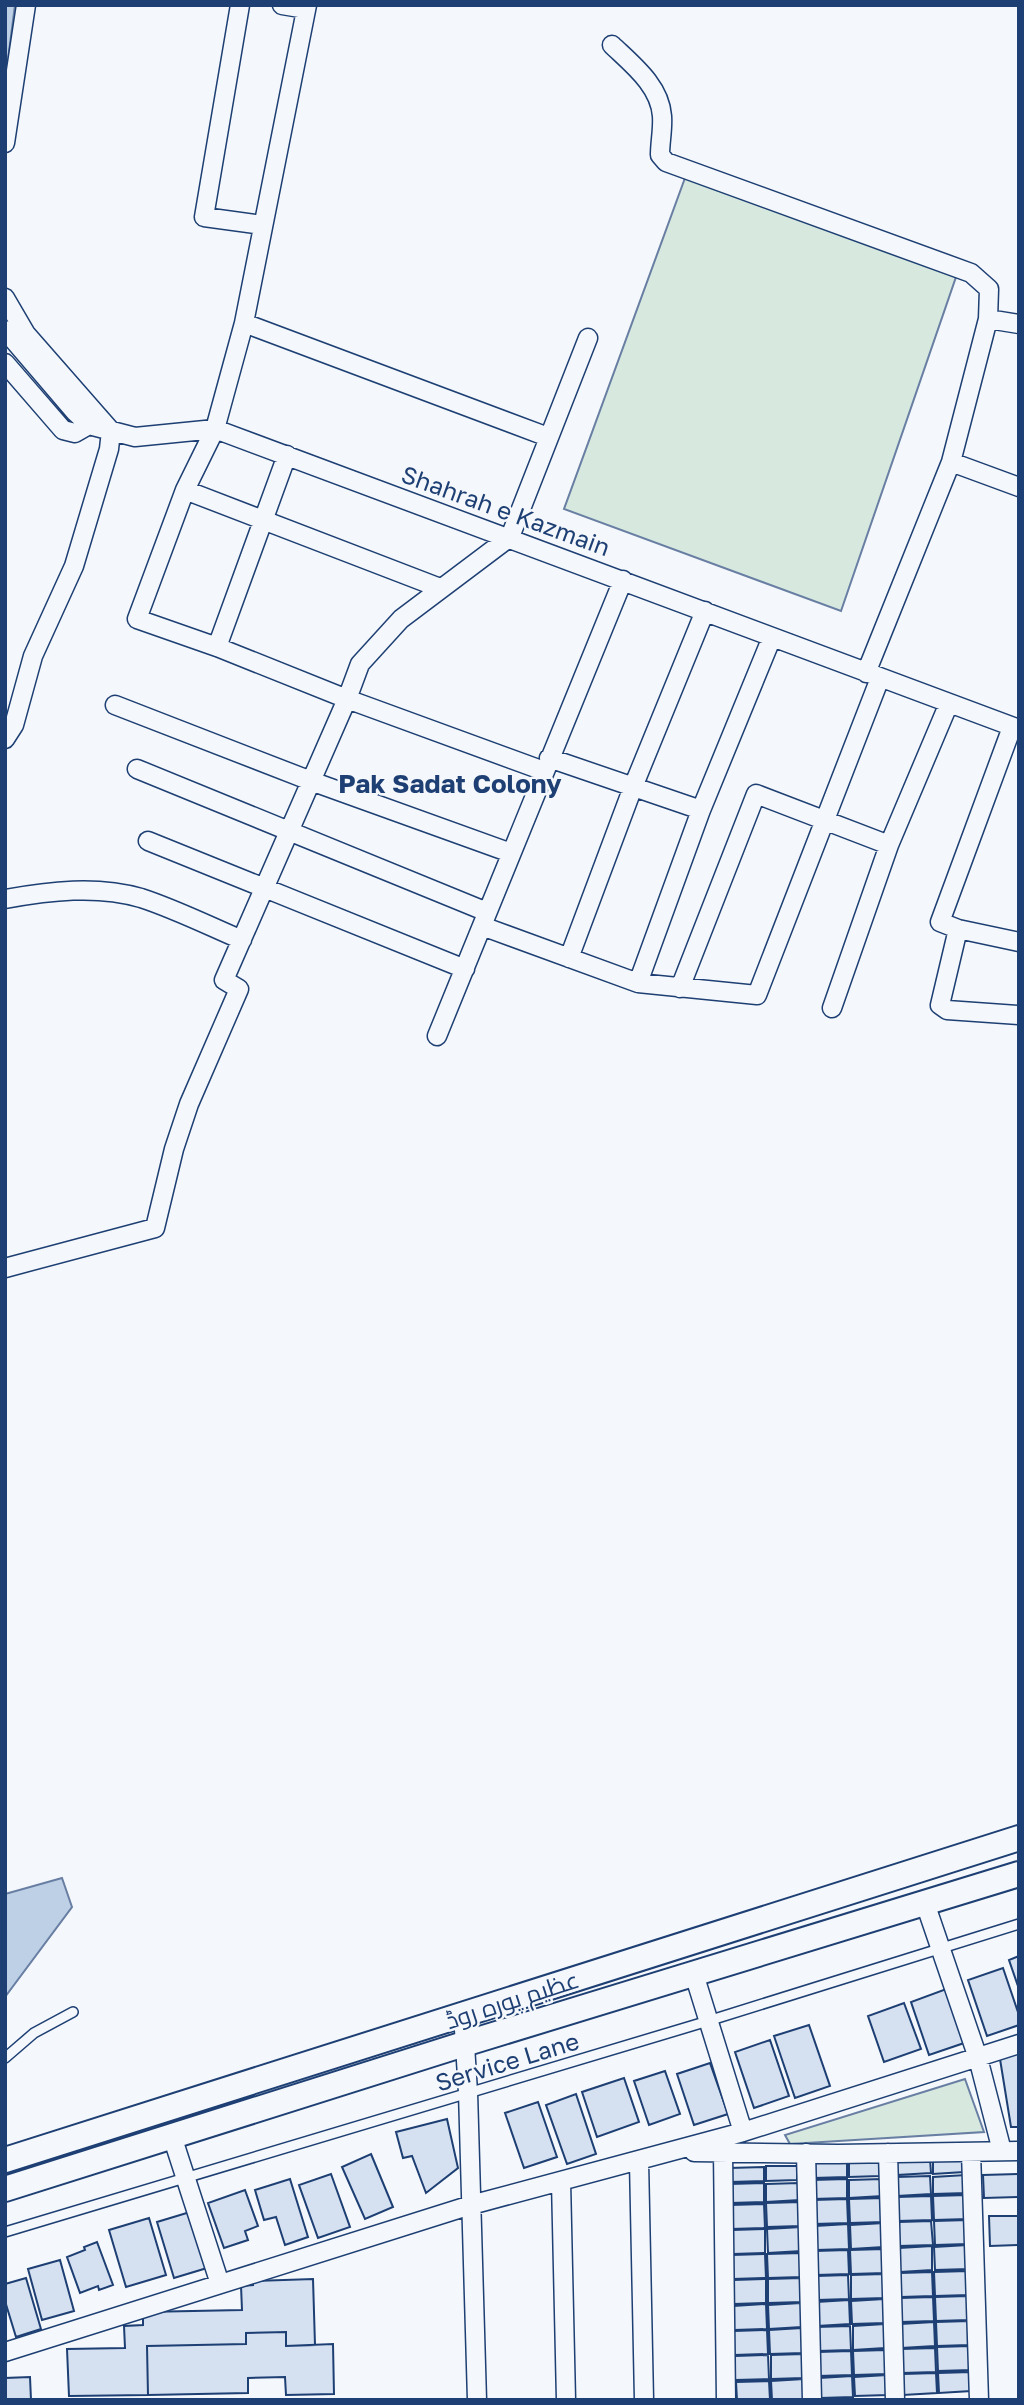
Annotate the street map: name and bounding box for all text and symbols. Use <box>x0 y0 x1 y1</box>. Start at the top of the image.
street label: Shahrah e Kazmain <box>398 459 614 561</box>
district label: Pak Sadat Colony <box>338 768 562 799</box>
street label: عظیم پورہ روڈ <box>442 1964 583 2037</box>
street label: Service Lane <box>432 2025 582 2097</box>

